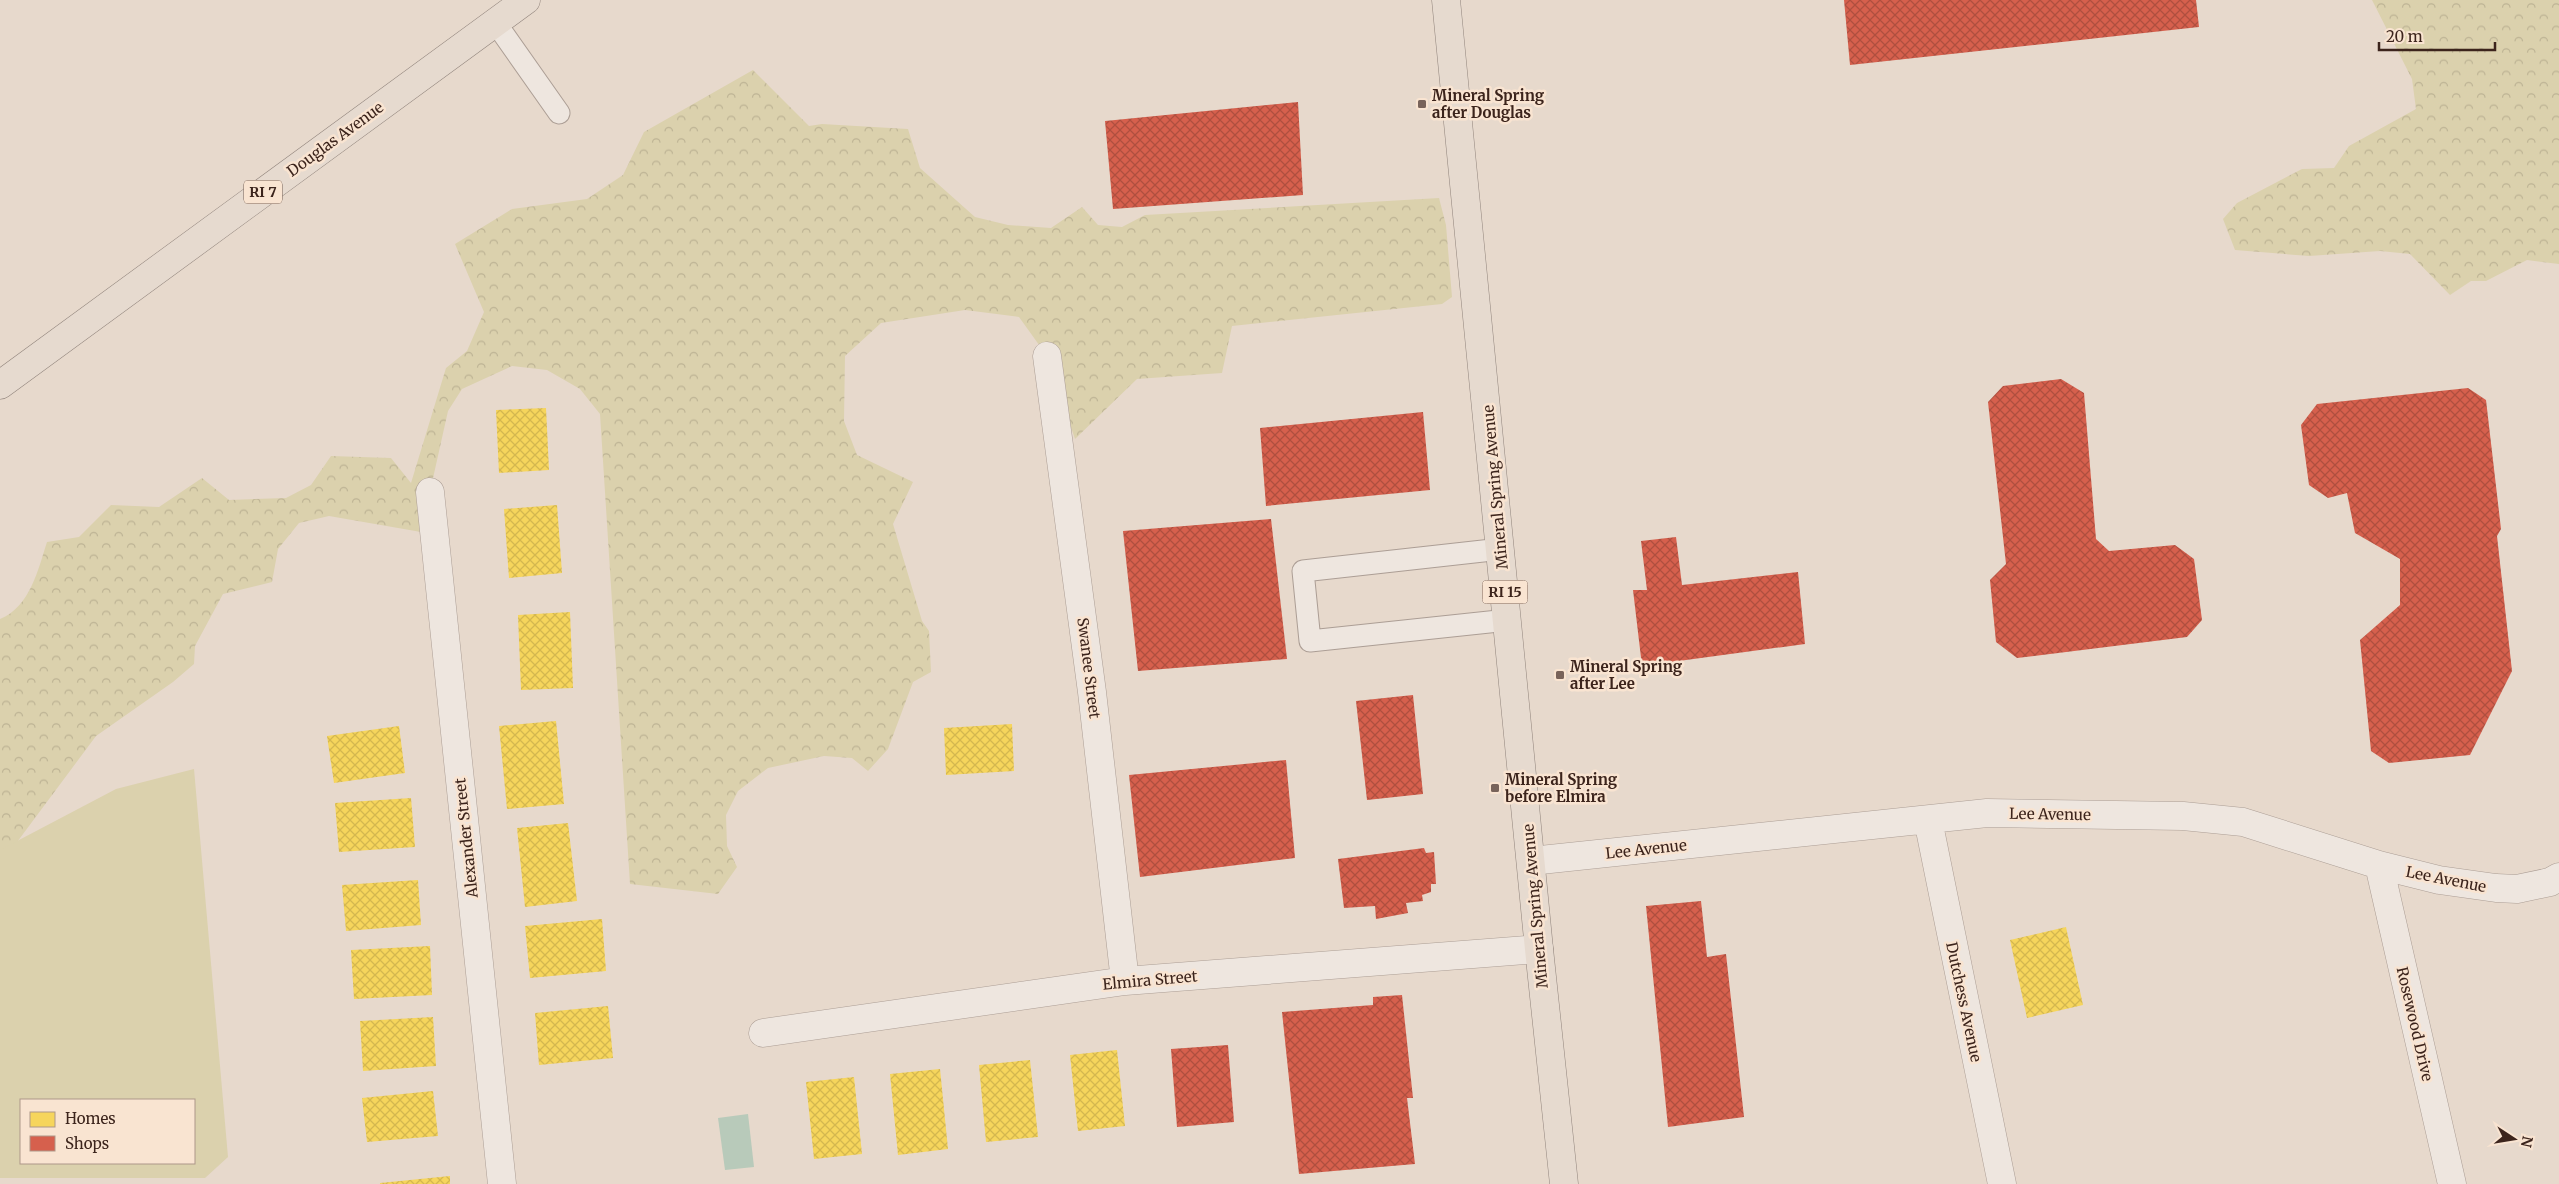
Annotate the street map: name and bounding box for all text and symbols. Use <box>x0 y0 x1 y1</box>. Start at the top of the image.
scale bar <box>2379 20 2495 52</box>
text: 20 m <box>2386 27 2423 46</box>
place label: Mineral Spring after Douglas <box>1432 86 1545 122</box>
street label: Douglas Avenue <box>283 97 387 180</box>
marker: Mineral Spring after Douglas <box>1416 98 1428 110</box>
road number: RI 7 <box>244 180 282 203</box>
street label: Mineral Spring Avenue <box>1478 404 1512 570</box>
road number: RI 15 <box>1482 580 1528 604</box>
street label: Swanee Street <box>1073 616 1105 720</box>
place label: Mineral Spring after Lee <box>1570 657 1683 693</box>
marker: Mineral Spring after Lee <box>1554 669 1566 681</box>
place label: Mineral Spring before Elmira <box>1505 770 1618 806</box>
street label: Alexander Street <box>450 777 482 900</box>
marker: Mineral Spring before Elmira <box>1489 782 1501 794</box>
street label: Lee Avenue <box>2009 804 2091 824</box>
street label: Mineral Spring Avenue <box>1518 823 1552 989</box>
street label: Lee Avenue <box>1604 835 1688 863</box>
street label: Lee Avenue <box>2404 862 2488 896</box>
street label: Dutchess Avenue <box>1942 940 1986 1064</box>
street label: Rosewood Drive <box>2393 965 2437 1083</box>
street label: Elmira Street <box>1102 966 1198 994</box>
legend <box>20 1099 195 1164</box>
text: Homes <box>65 1109 116 1128</box>
north arrow <box>2489 1114 2539 1164</box>
text: Shops <box>65 1134 109 1153</box>
text: N <box>2517 1134 2537 1149</box>

